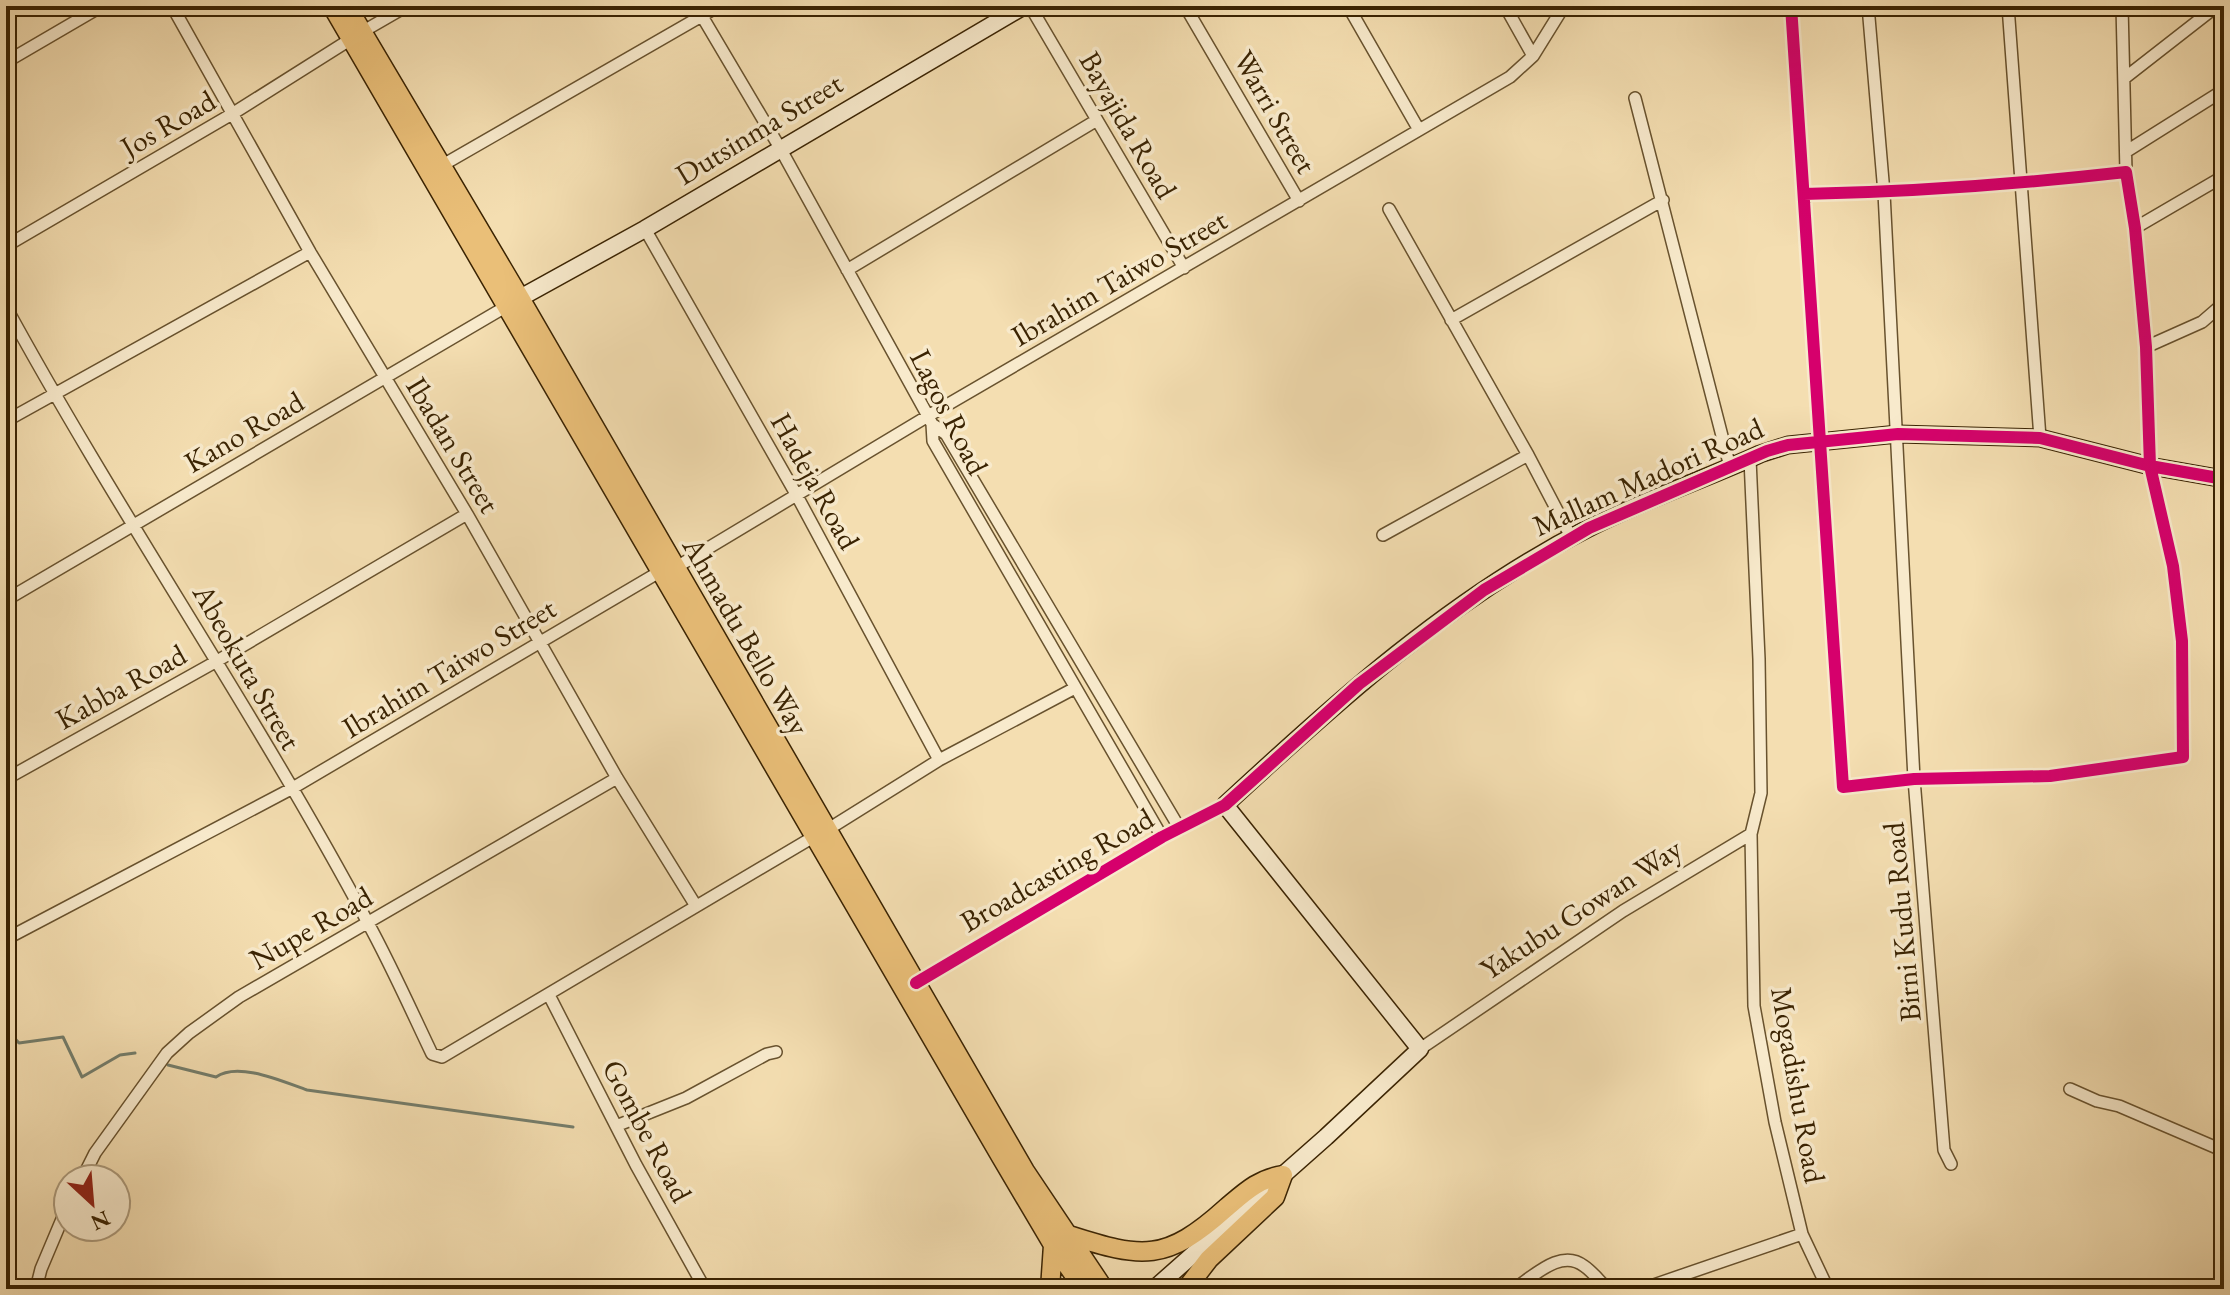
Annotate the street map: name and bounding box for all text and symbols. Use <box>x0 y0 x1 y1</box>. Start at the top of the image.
street label: Warri Street <box>1225 43 1327 181</box>
street label: Bayajida Road <box>1071 44 1187 206</box>
street label: Dutsinma Street <box>668 63 850 194</box>
street label: Jos Road <box>111 80 223 168</box>
street label: Ibrahim Taiwo Street <box>1004 200 1234 355</box>
street label: Lagos Road <box>901 342 998 482</box>
street label: Ibadan Street <box>398 370 510 520</box>
street label: Kano Road <box>177 381 311 481</box>
street label: Hadeja Road <box>762 405 869 557</box>
street label: Mallam Madori Road <box>1526 408 1770 545</box>
street label: Ahmadu Bello Way <box>673 529 819 743</box>
street label: Abeokuta Street <box>184 576 311 757</box>
street label: Ibrahim Taiwo Street <box>335 588 563 747</box>
street label: Kabba Road <box>49 634 194 738</box>
street label: Broadcasting Road <box>953 798 1161 941</box>
street label: Birni Kudu Road <box>1873 820 1930 1023</box>
street label: Yakubu Gowan Way <box>1472 828 1690 988</box>
street label: Nupe Road <box>242 876 380 978</box>
street label: Mogadishu Road <box>1762 984 1835 1187</box>
street label: Gombe Road <box>594 1053 702 1210</box>
north arrow <box>52 1163 132 1243</box>
text: N <box>86 1204 115 1238</box>

